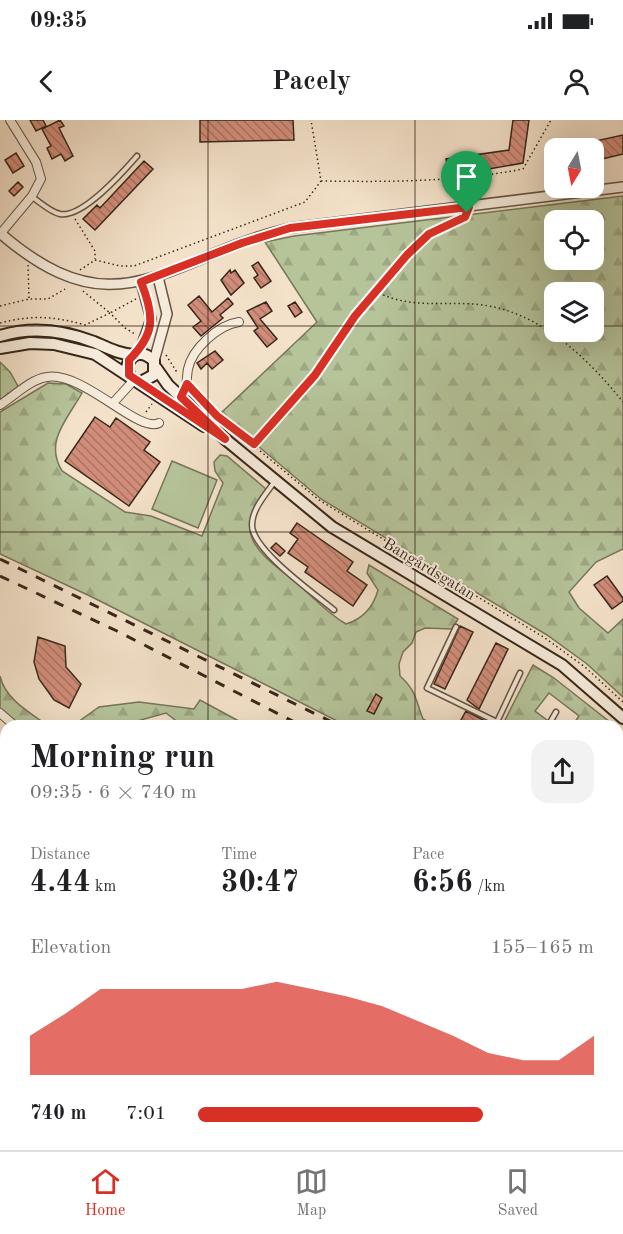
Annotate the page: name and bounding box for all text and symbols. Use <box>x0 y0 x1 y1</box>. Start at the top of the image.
text: 09:35 <box>30 10 87 32</box>
icon: back <box>30 65 63 98</box>
icon: person <box>560 65 593 98</box>
text: Pacely <box>272 68 351 95</box>
north arrow <box>544 138 604 198</box>
map controls <box>544 138 604 342</box>
pin <box>441 151 492 213</box>
icon: arrive <box>450 160 483 193</box>
button: locate <box>544 210 604 270</box>
button: layers <box>544 282 604 342</box>
street label: Bangårdsgatan <box>380 536 478 604</box>
button: share <box>531 740 594 803</box>
text: Morning run <box>30 742 215 775</box>
text: 09:35 · 6 × 740 m <box>30 783 197 803</box>
text: Distance <box>30 847 90 863</box>
text: Time <box>221 847 257 863</box>
text: Pace <box>412 847 444 863</box>
text: 4.44 <box>30 868 91 898</box>
text: 30:47 <box>221 868 299 898</box>
text: 6:56 <box>412 868 473 898</box>
text: km <box>91 879 116 895</box>
text: /km <box>473 879 505 895</box>
text: Elevation <box>30 938 111 958</box>
text: 155–165 m <box>491 938 594 958</box>
text: 740 m <box>30 1104 86 1124</box>
text: 7:01 <box>126 1104 166 1124</box>
tab: Home <box>85 1165 125 1221</box>
tab: Map <box>295 1165 328 1221</box>
tab: Saved <box>497 1165 538 1221</box>

